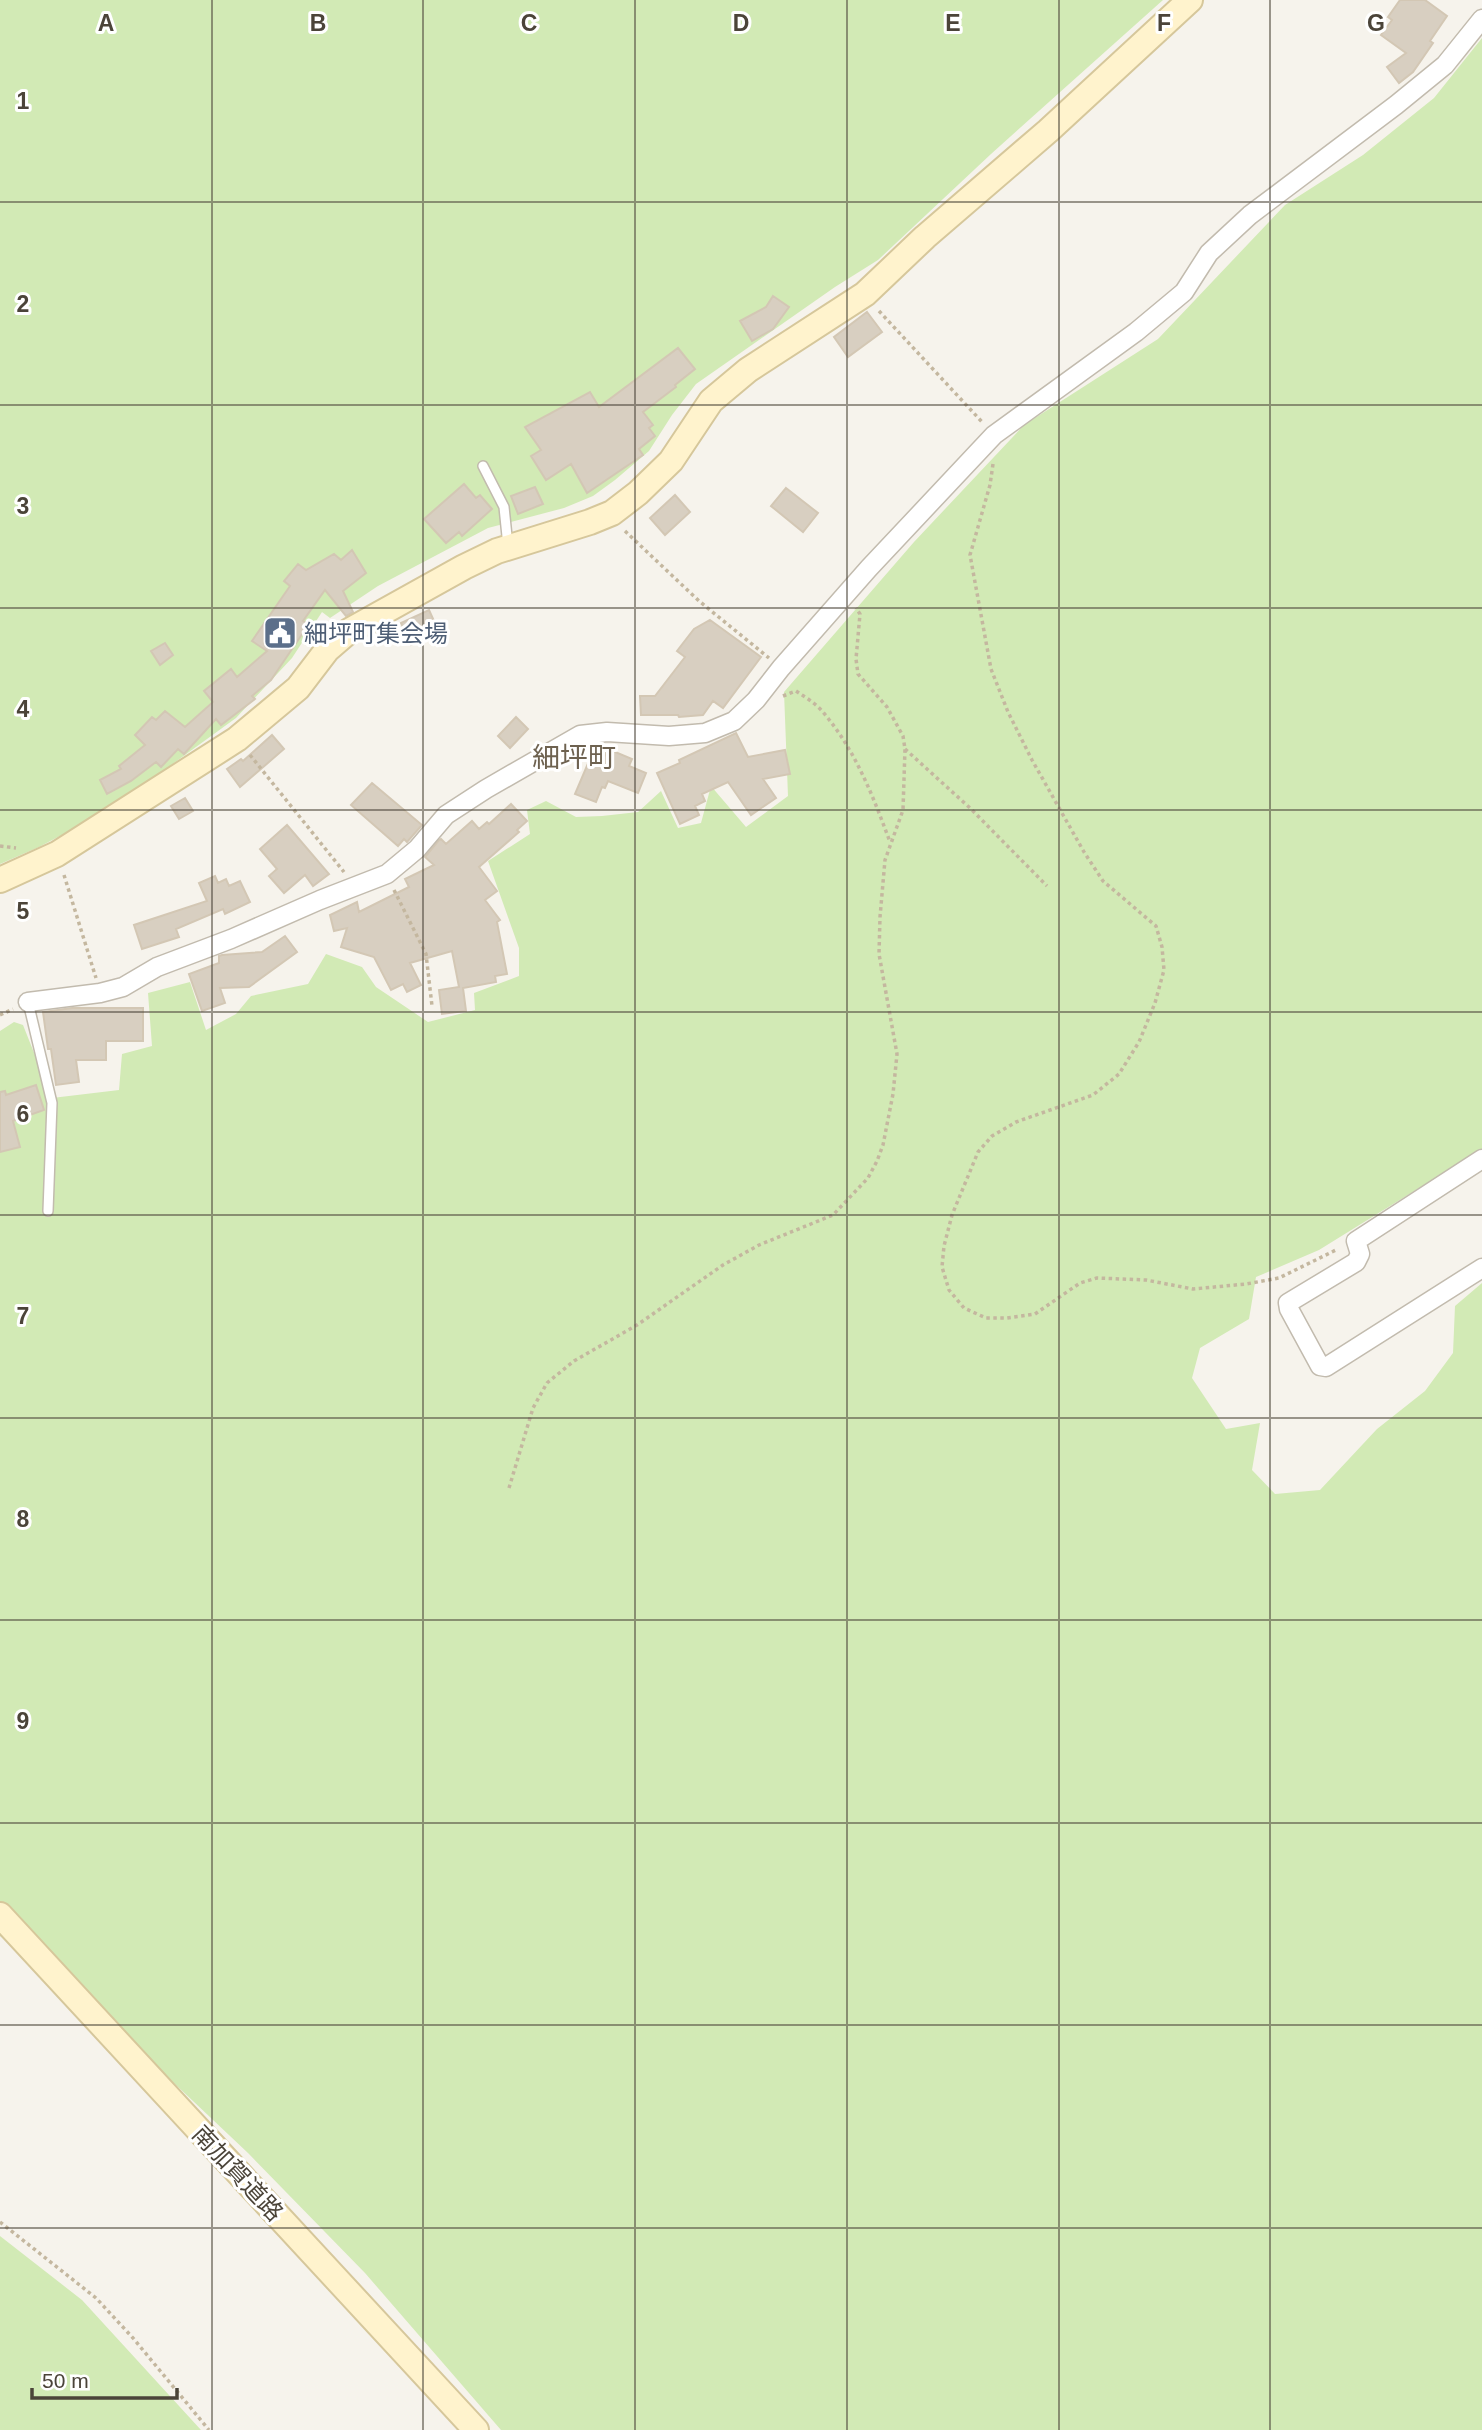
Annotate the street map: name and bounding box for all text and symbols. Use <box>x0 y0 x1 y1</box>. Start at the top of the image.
text: A <box>98 10 114 36</box>
text: B <box>310 10 326 36</box>
text: C <box>521 10 537 36</box>
text: D <box>733 10 749 36</box>
text: E <box>945 10 961 36</box>
text: F <box>1157 10 1171 36</box>
text: G <box>1367 10 1385 36</box>
text: 1 <box>17 88 30 114</box>
text: 2 <box>17 291 29 317</box>
text: 3 <box>17 493 29 519</box>
public building icon: 細坪町集会場 <box>261 614 299 652</box>
place label: 細坪町集会場 <box>304 620 448 647</box>
text: 4 <box>17 696 30 722</box>
district label: 細坪町 <box>532 742 616 773</box>
text: 5 <box>17 898 30 924</box>
text: 6 <box>17 1101 29 1127</box>
text: 7 <box>17 1303 29 1329</box>
text: 8 <box>17 1506 30 1532</box>
text: 9 <box>17 1708 29 1734</box>
street label: 南加賀道路 <box>187 2120 289 2226</box>
scale bar <box>32 2356 177 2400</box>
text: 50 m <box>42 2369 89 2392</box>

